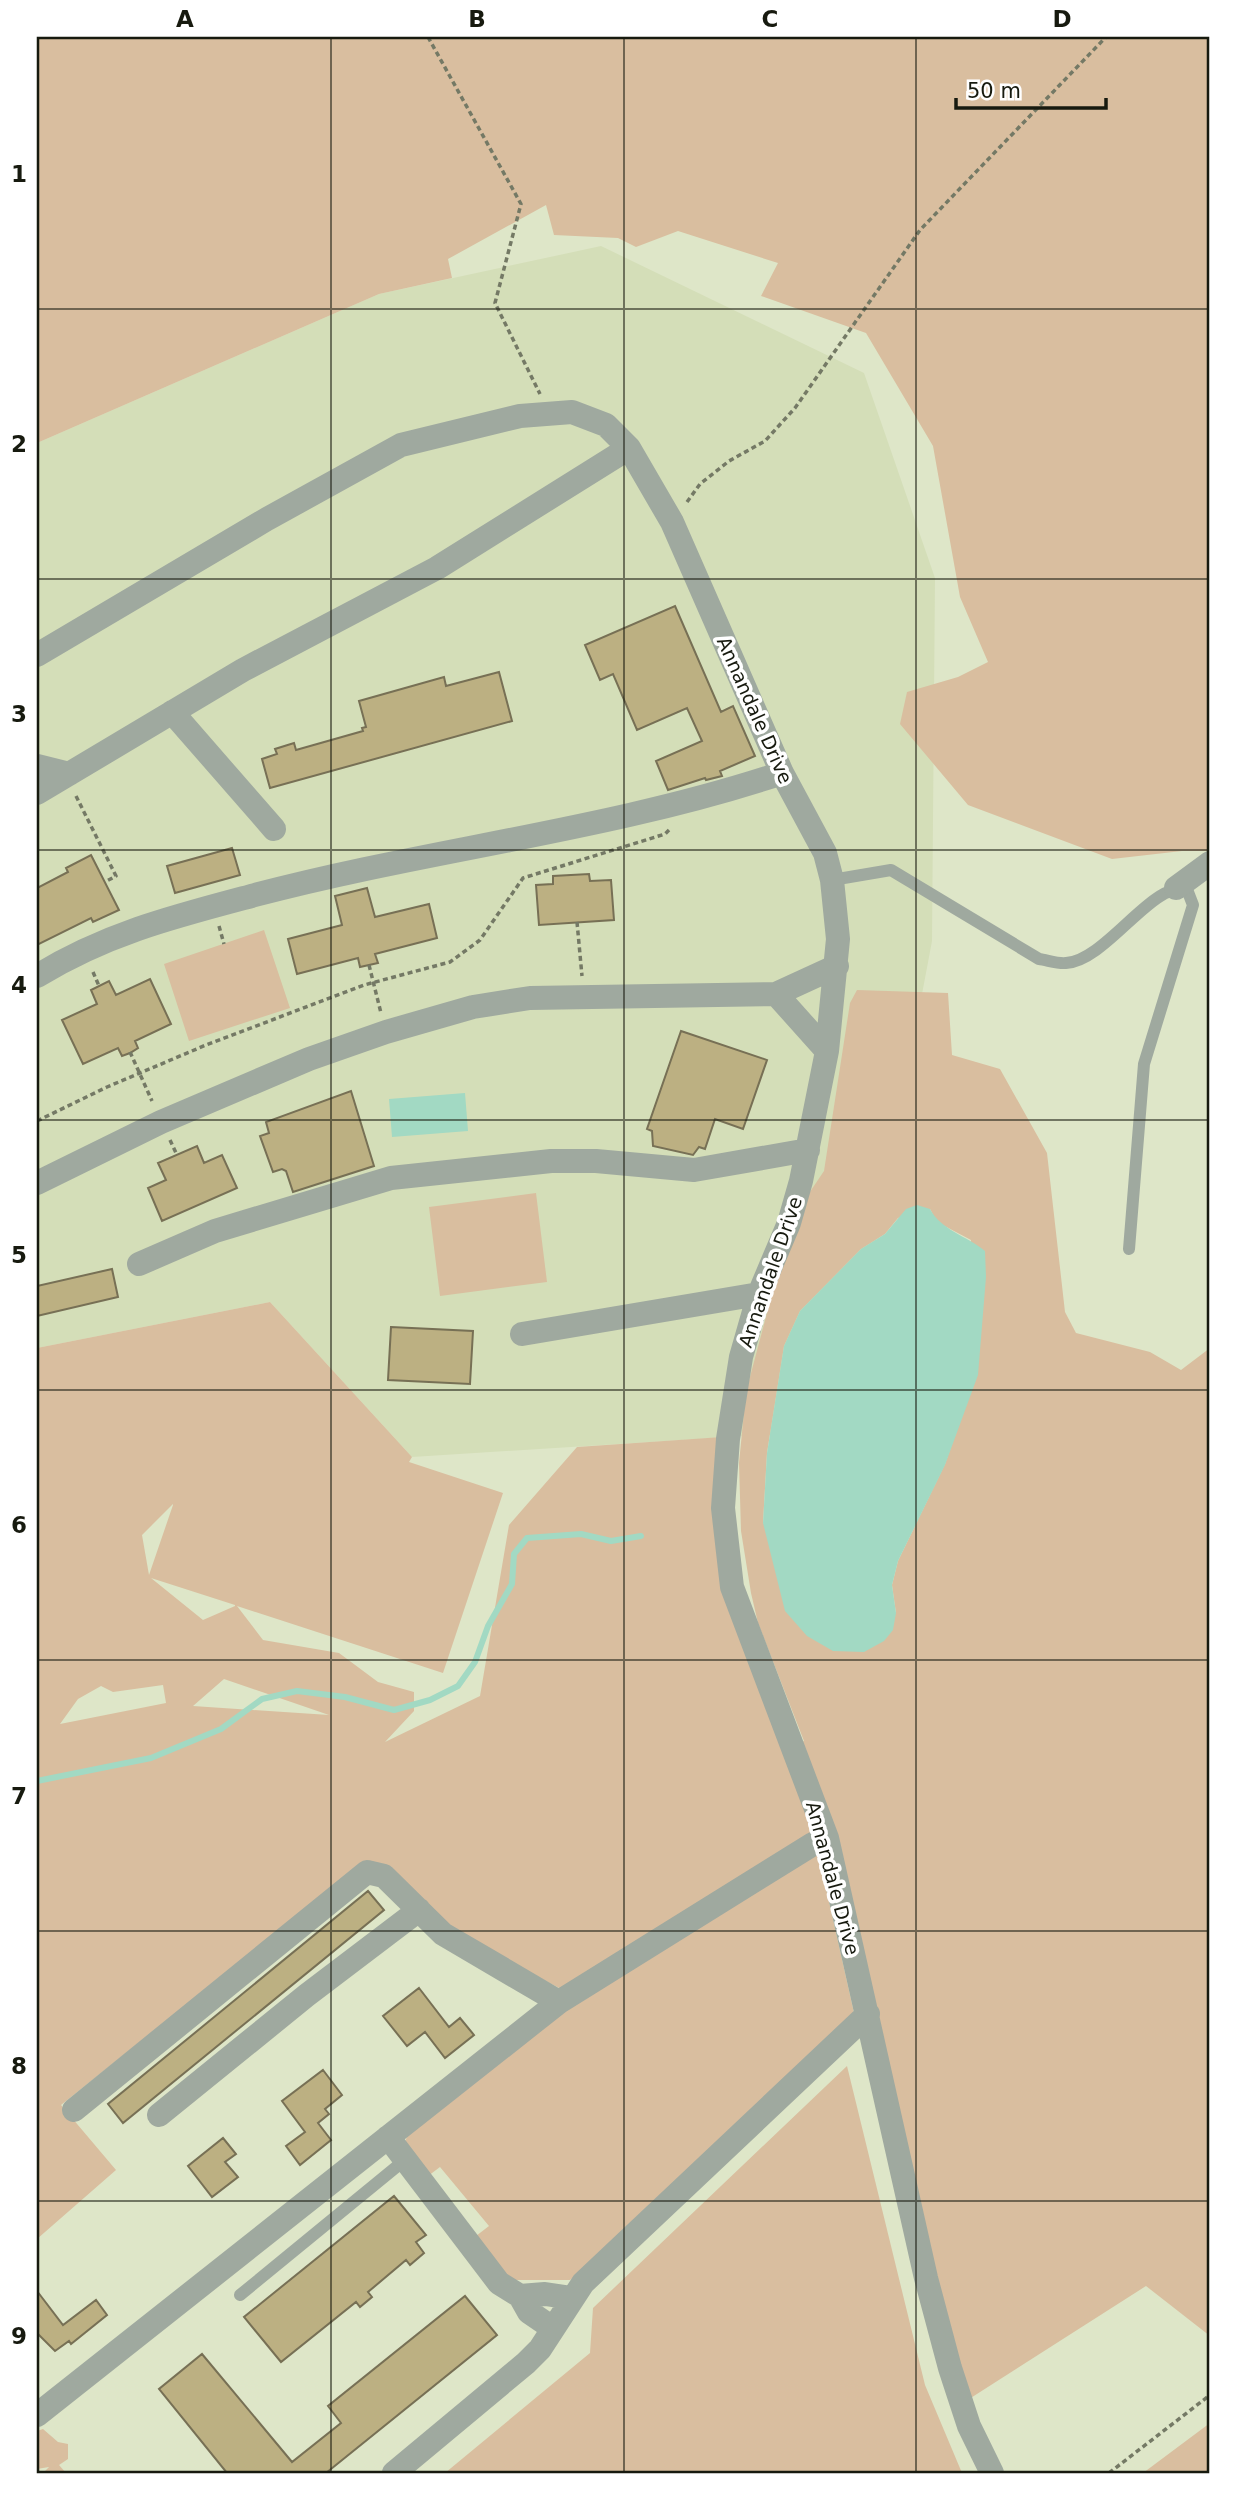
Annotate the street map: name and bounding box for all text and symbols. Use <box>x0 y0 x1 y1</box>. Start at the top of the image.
text: A <box>176 6 194 32</box>
text: B <box>468 6 486 32</box>
text: C <box>762 6 778 32</box>
text: D <box>1052 6 1072 32</box>
scale bar <box>956 66 1107 110</box>
text: 50 m <box>967 79 1021 103</box>
text: 1 <box>11 161 27 187</box>
text: 2 <box>11 431 27 457</box>
street label: Annandale Drive <box>713 633 797 787</box>
text: 3 <box>11 701 27 727</box>
text: 4 <box>11 972 27 998</box>
street label: Annandale Drive <box>734 1194 806 1350</box>
text: 5 <box>11 1242 27 1268</box>
text: 6 <box>11 1512 27 1538</box>
text: 7 <box>11 1783 27 1809</box>
street label: Annandale Drive <box>802 1799 864 1957</box>
text: 8 <box>11 2053 27 2079</box>
text: 9 <box>11 2323 27 2349</box>

